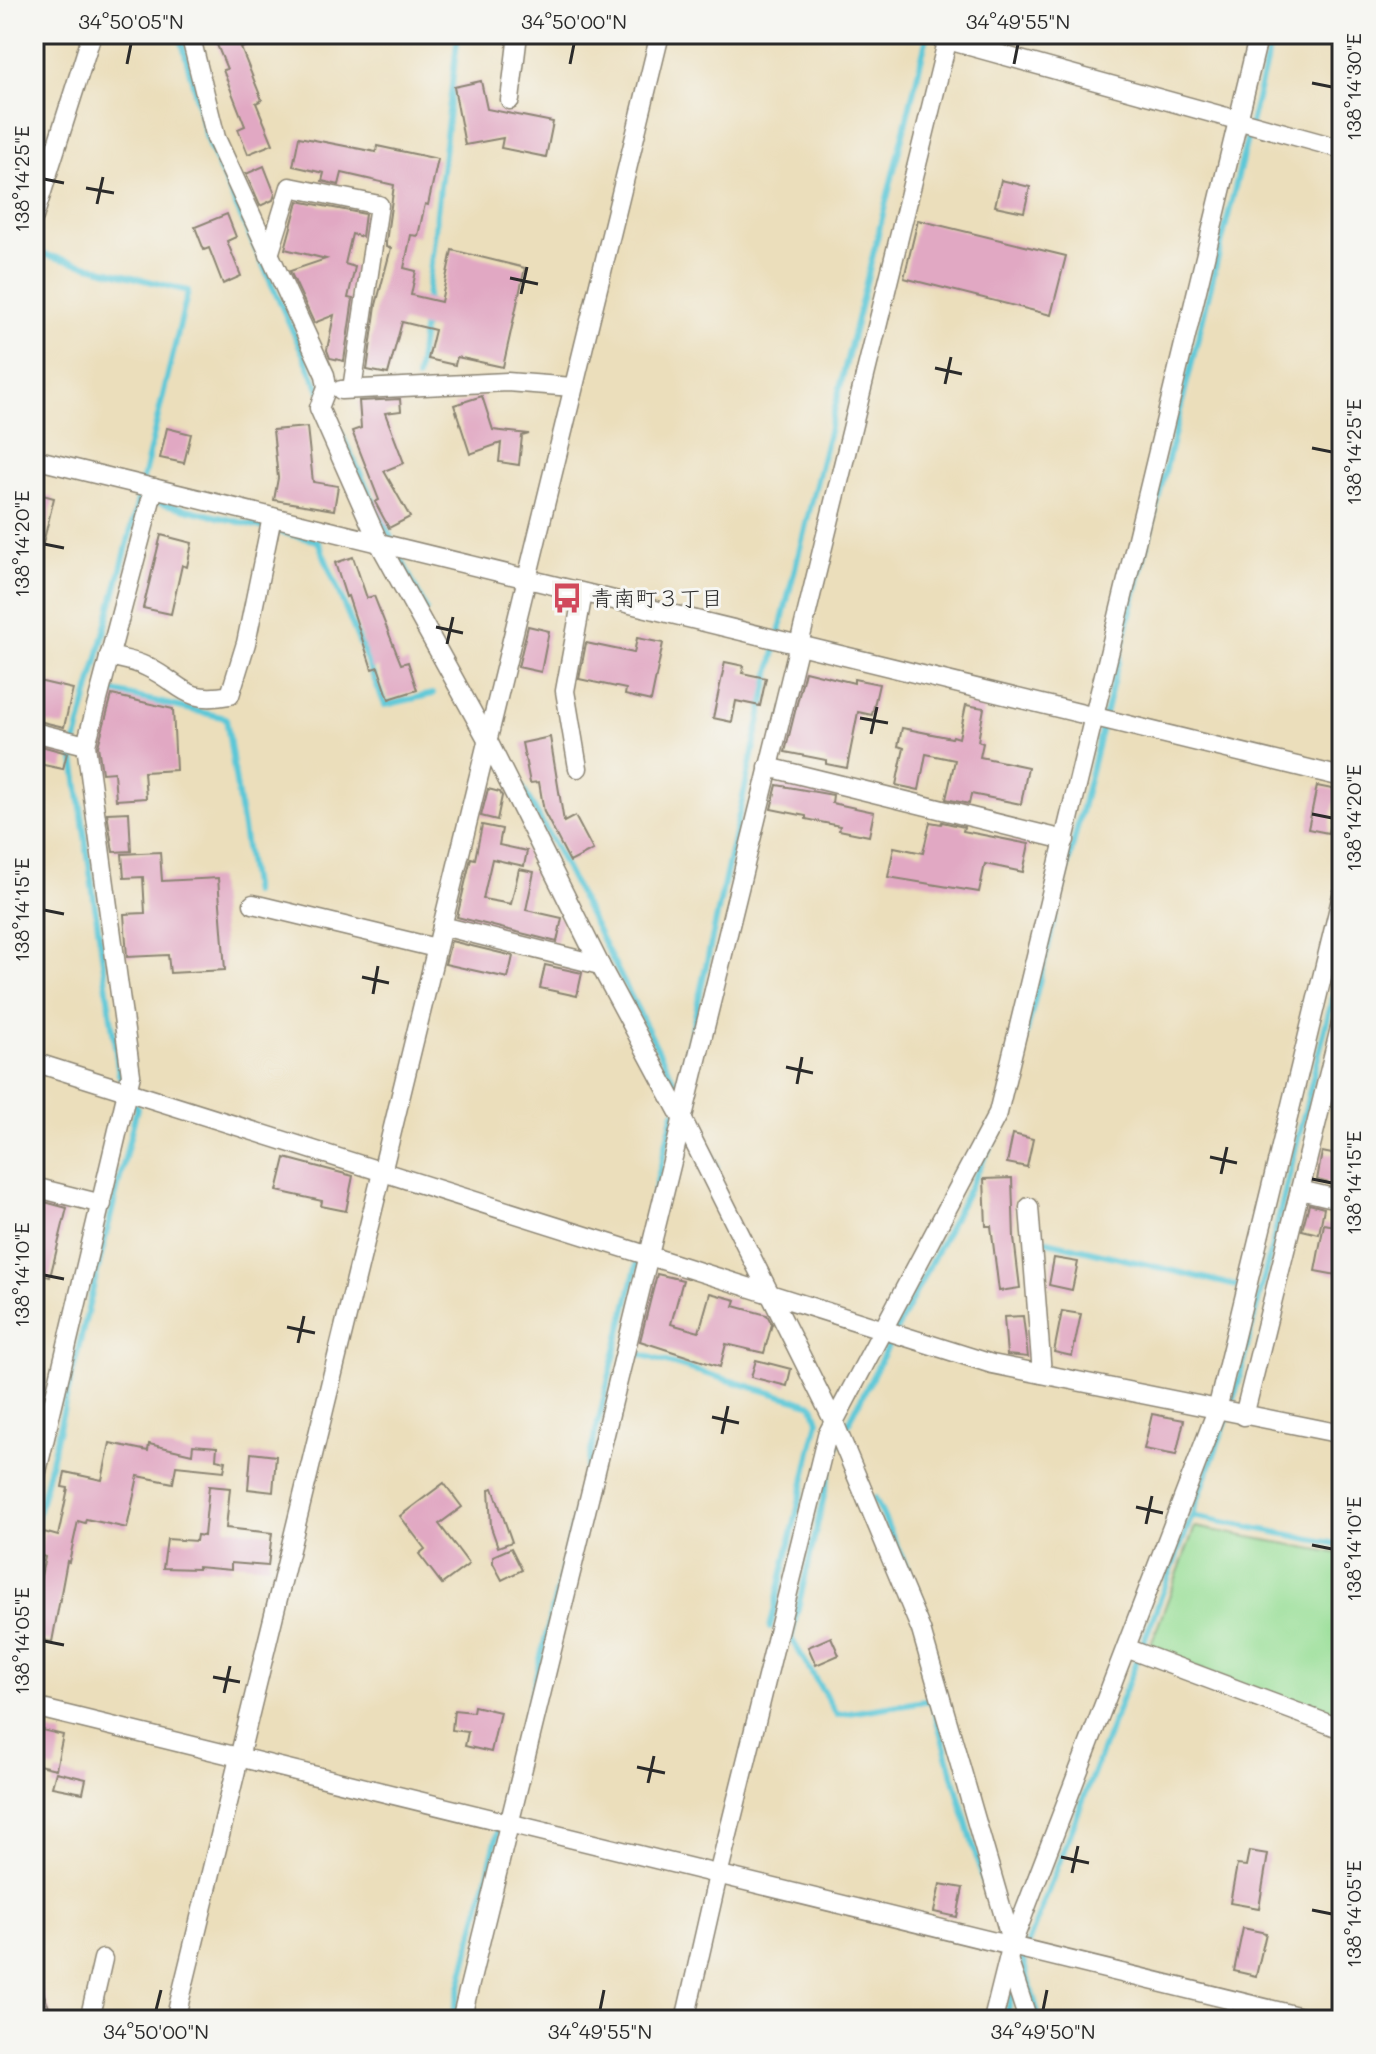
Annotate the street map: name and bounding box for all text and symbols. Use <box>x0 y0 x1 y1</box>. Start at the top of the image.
text: 34°50'05"N <box>78 8 184 34</box>
text: 34°50'00"N <box>521 8 627 34</box>
text: 34°49'55"N <box>966 8 1070 34</box>
text: 138°14'30"E <box>1340 33 1366 141</box>
text: 138°14'25"E <box>8 126 34 232</box>
text: 138°14'25"E <box>1340 399 1366 505</box>
text: 138°14'20"E <box>8 490 34 598</box>
bus stop icon: 青南町３丁目 <box>550 581 584 615</box>
place label: 青南町３丁目 <box>591 583 723 612</box>
text: 138°14'20"E <box>1340 764 1366 872</box>
text: 138°14'15"E <box>8 858 34 962</box>
text: 138°14'15"E <box>1340 1131 1366 1235</box>
text: 138°14'10"E <box>8 1222 34 1328</box>
text: 138°14'10"E <box>1340 1496 1366 1602</box>
text: 138°14'05"E <box>8 1587 34 1695</box>
text: 138°14'05"E <box>1340 1860 1366 1968</box>
text: 34°50'00"N <box>103 2018 209 2044</box>
text: 34°49'55"N <box>548 2018 652 2044</box>
text: 34°49'50"N <box>991 2018 1095 2044</box>

